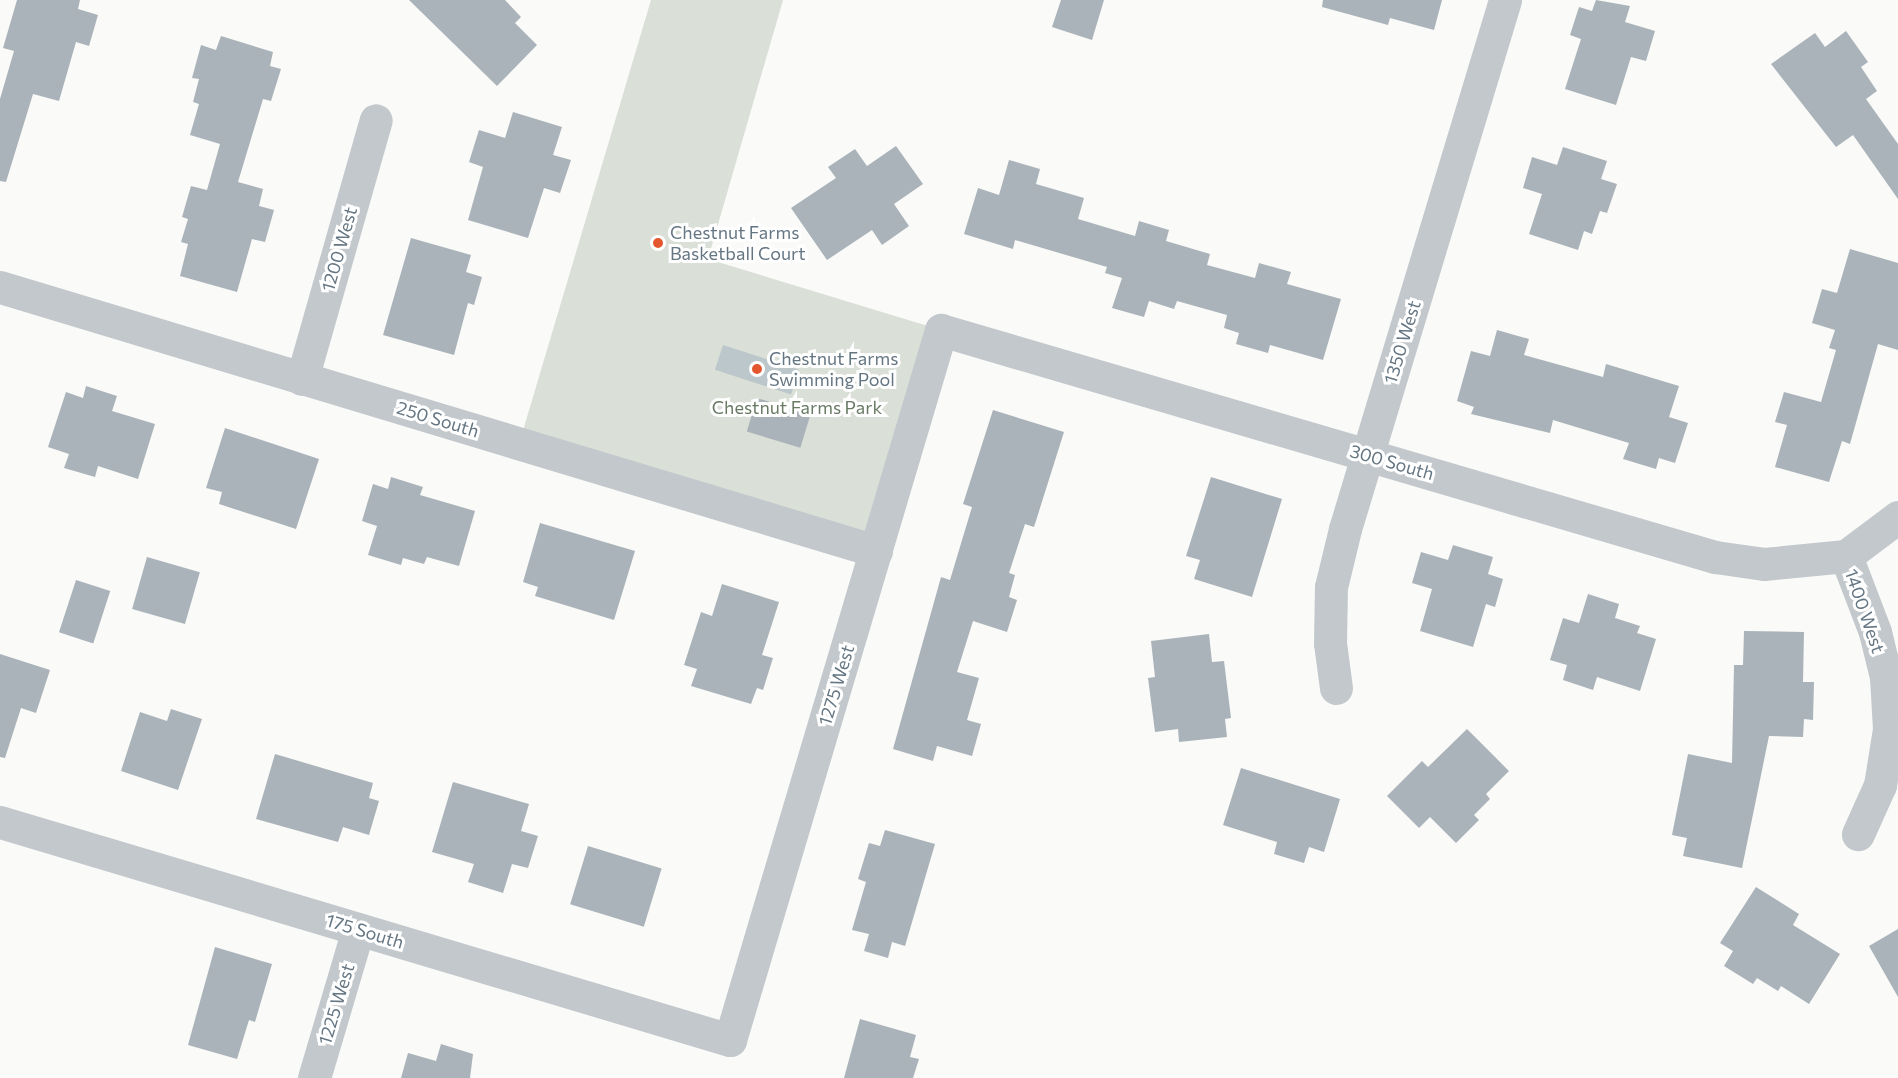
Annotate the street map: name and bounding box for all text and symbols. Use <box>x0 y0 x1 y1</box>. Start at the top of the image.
street label: 1200 West <box>317 204 361 294</box>
place label: Chestnut Farms Basketball Court <box>670 222 806 264</box>
marker: Chestnut Farms Basketball Court <box>651 236 665 250</box>
street label: 1350 West <box>1379 298 1425 386</box>
place label: Chestnut Farms Swimming Pool <box>769 348 898 391</box>
marker: Chestnut Farms Swimming Pool <box>750 362 764 376</box>
street label: 250 South <box>394 396 482 442</box>
park label: Chestnut Farms Park <box>712 396 882 418</box>
street label: 300 South <box>1348 440 1436 484</box>
street label: 1400 West <box>1841 566 1889 656</box>
street label: 1275 West <box>814 642 858 728</box>
street label: 175 South <box>324 909 406 953</box>
street label: 1225 West <box>313 961 359 1047</box>

